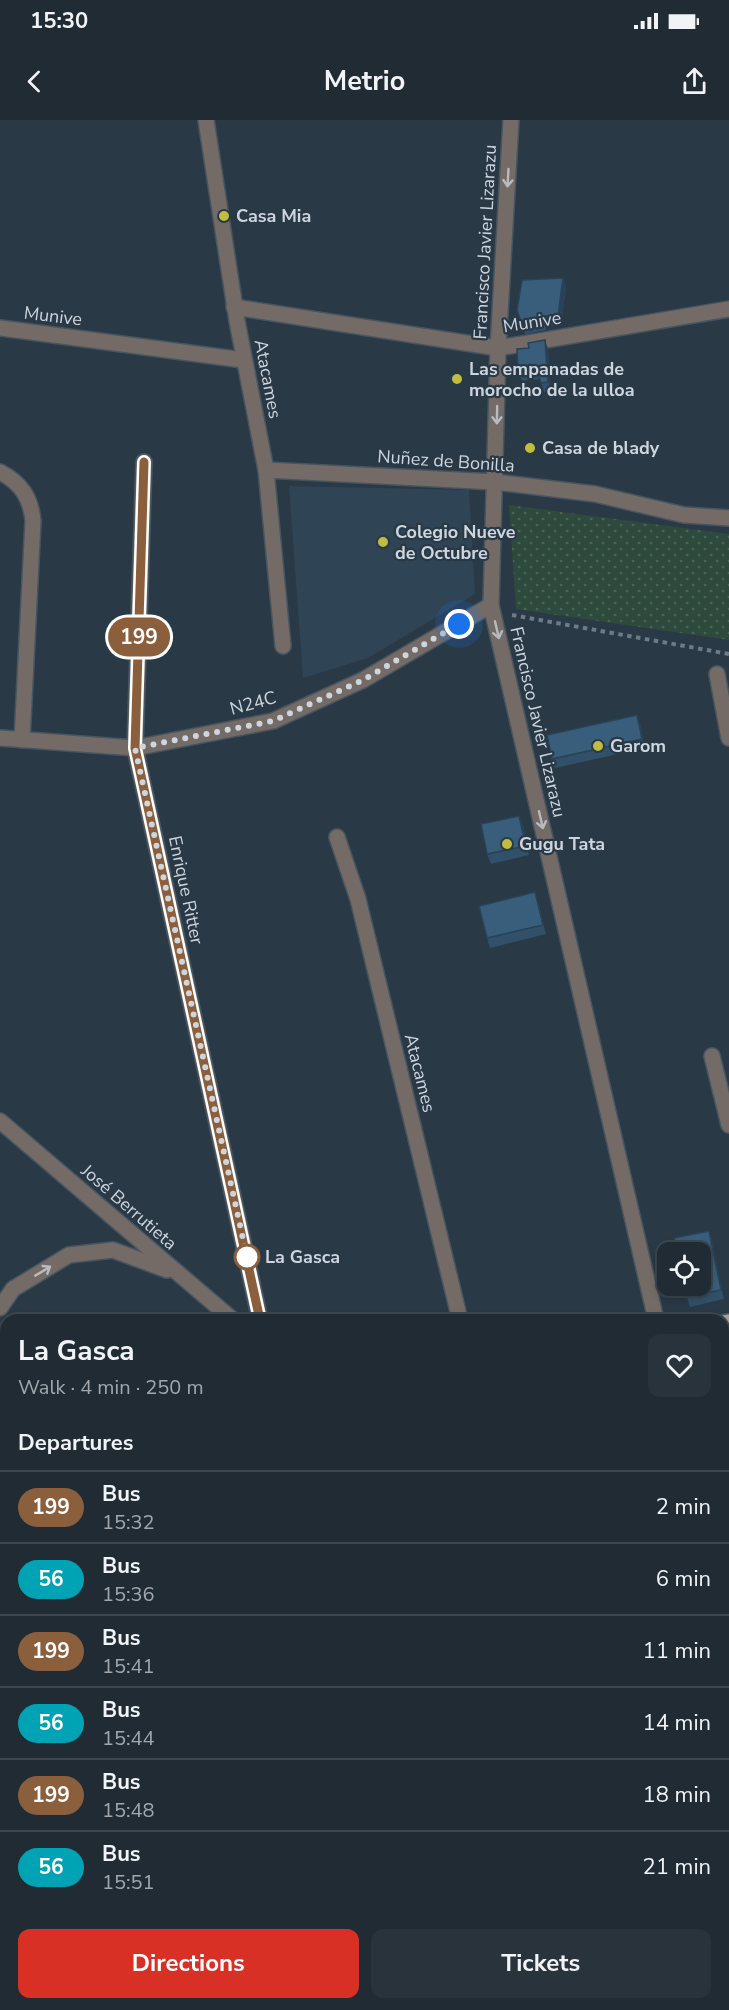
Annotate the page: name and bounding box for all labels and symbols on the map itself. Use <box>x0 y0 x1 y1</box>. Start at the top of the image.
street label: Francisco Javier Lizarazu <box>468 144 502 340</box>
one-way arrow <box>502 168 513 188</box>
place label: Casa Mia <box>236 204 311 228</box>
marker: Casa Mia <box>217 209 231 223</box>
street label: Munive <box>22 301 84 331</box>
street label: Munive <box>501 306 563 338</box>
street label: Atacames <box>249 337 287 421</box>
place label: Las empanadas de morocho de la ulloa <box>469 357 635 402</box>
marker: Las empanadas de morocho de la ulloa <box>450 372 464 386</box>
one-way arrow <box>491 405 502 425</box>
place label: Casa de blady <box>542 436 660 460</box>
marker: Casa de blady <box>523 441 537 455</box>
street label: Nuñez de Bonilla <box>377 444 515 478</box>
place label: Colegio Nueve de Octubre <box>395 520 516 565</box>
marker: Colegio Nueve de Octubre <box>376 535 390 549</box>
your location <box>444 609 474 639</box>
line badge: 199 <box>104 618 174 656</box>
one-way arrow <box>492 620 503 640</box>
street label: Francisco Javier Lizarazu <box>504 624 572 820</box>
street label: N24C <box>227 685 279 721</box>
place label: Garom <box>610 734 666 758</box>
marker: Garom <box>591 739 605 753</box>
one-way arrow <box>535 811 547 830</box>
place label: Gugu Tata <box>519 832 605 856</box>
street label: Enrique Ritter <box>163 833 209 947</box>
marker: Gugu Tata <box>500 837 514 851</box>
street label: Atacames <box>399 1031 441 1115</box>
street label: José Berrutieta <box>75 1158 182 1255</box>
marker: La Gasca <box>234 1244 260 1270</box>
place label: La Gasca <box>265 1245 340 1269</box>
one-way arrow <box>34 1264 51 1276</box>

